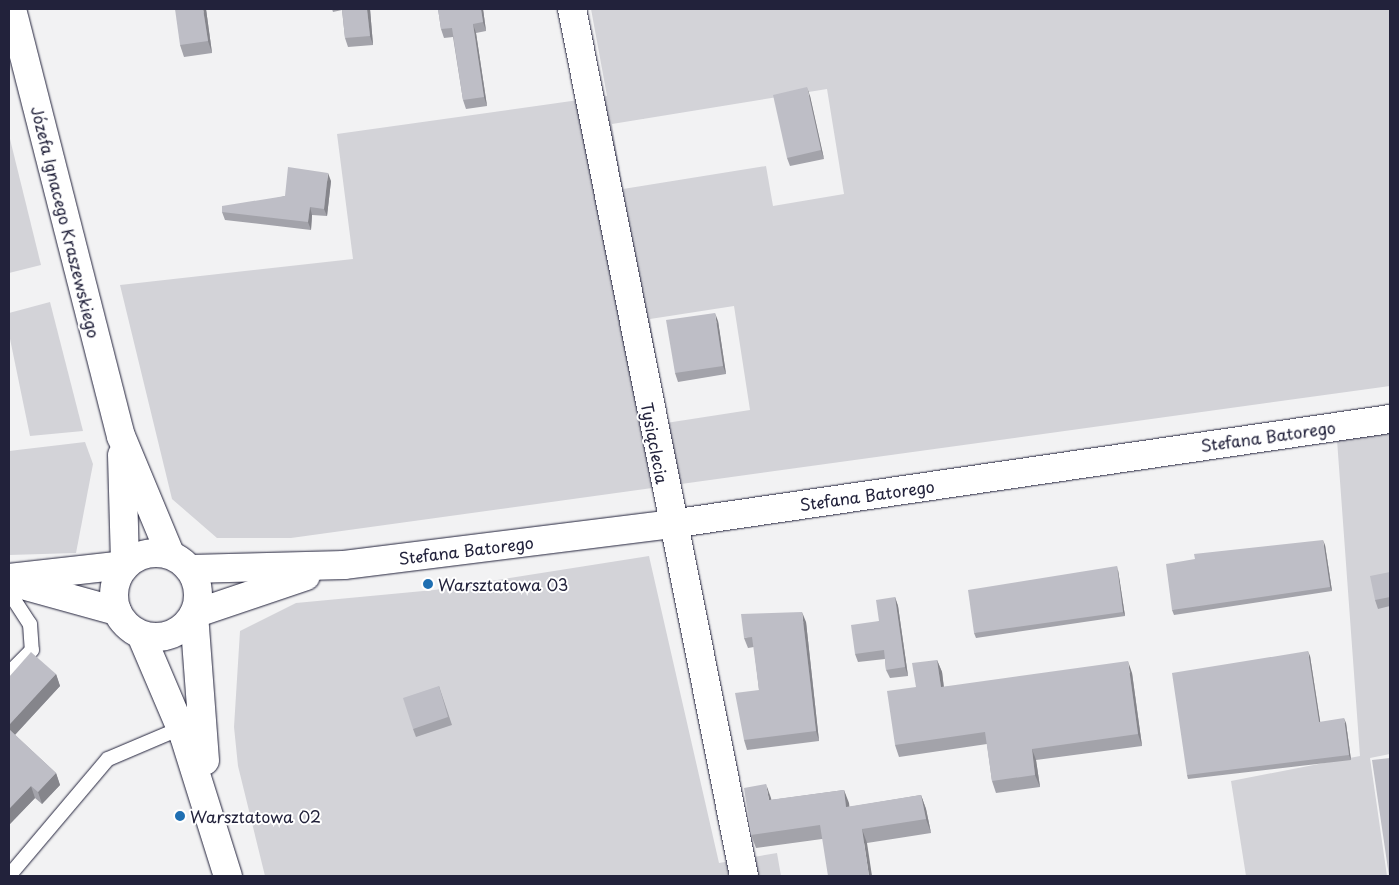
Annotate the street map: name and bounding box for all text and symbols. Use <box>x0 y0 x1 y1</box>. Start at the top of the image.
street label: Józefa Ignacego Kraszewskiego <box>27 102 105 342</box>
street label: Tysiąclecia <box>638 401 672 485</box>
street label: Stefana Batorego <box>1200 417 1336 455</box>
street label: Stefana Batorego <box>799 476 935 514</box>
street label: Stefana Batorego <box>398 532 534 568</box>
place label: Warsztatowa 03 <box>438 574 567 594</box>
marker: Warsztatowa 03 <box>422 578 434 590</box>
place label: Warsztatowa 02 <box>190 806 320 826</box>
marker: Warsztatowa 02 <box>174 810 186 822</box>

